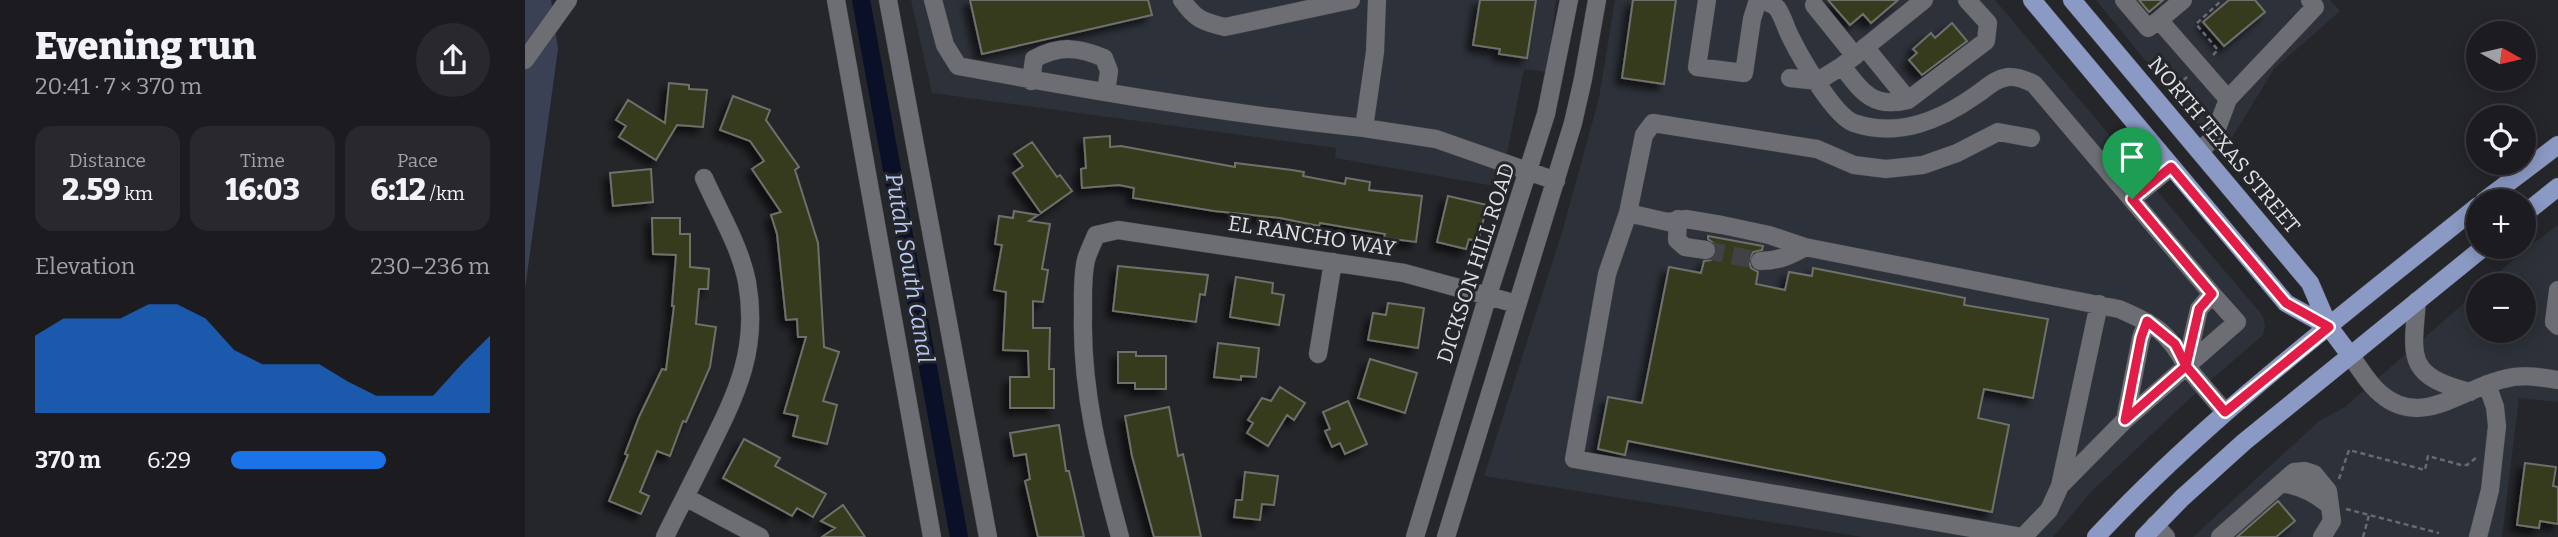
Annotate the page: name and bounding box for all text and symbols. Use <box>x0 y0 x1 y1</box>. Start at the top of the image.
north arrow <box>2466 21 2536 91</box>
map controls <box>2466 21 2536 343</box>
text: Evening run <box>35 23 256 69</box>
button: share <box>416 23 490 97</box>
street label: NORTH TEXAS STREET <box>2142 51 2306 239</box>
text: 20:41 · 7 × 370 m <box>35 72 202 100</box>
button: locate <box>2466 105 2536 175</box>
pin <box>2102 127 2162 199</box>
icon: arrive <box>2113 138 2151 176</box>
text: Distance <box>69 149 146 172</box>
text: Time <box>240 149 285 172</box>
text: Pace <box>397 149 438 172</box>
street label: DICKSON HILL ROAD <box>1431 160 1521 366</box>
water label: Putah South Canal <box>879 171 941 365</box>
text: 2.59 <box>62 172 121 208</box>
text: 16:03 <box>225 172 300 208</box>
text: 6:12 <box>370 172 426 208</box>
text: km <box>121 182 153 205</box>
text: /km <box>426 182 465 205</box>
button: + <box>2466 189 2536 259</box>
street label: EL RANCHO WAY <box>1226 210 1398 262</box>
text: Elevation <box>35 252 135 280</box>
text: 230–236 m <box>370 252 490 280</box>
button: − <box>2466 273 2536 343</box>
text: 370 m <box>35 446 101 474</box>
text: 6:29 <box>147 446 191 474</box>

